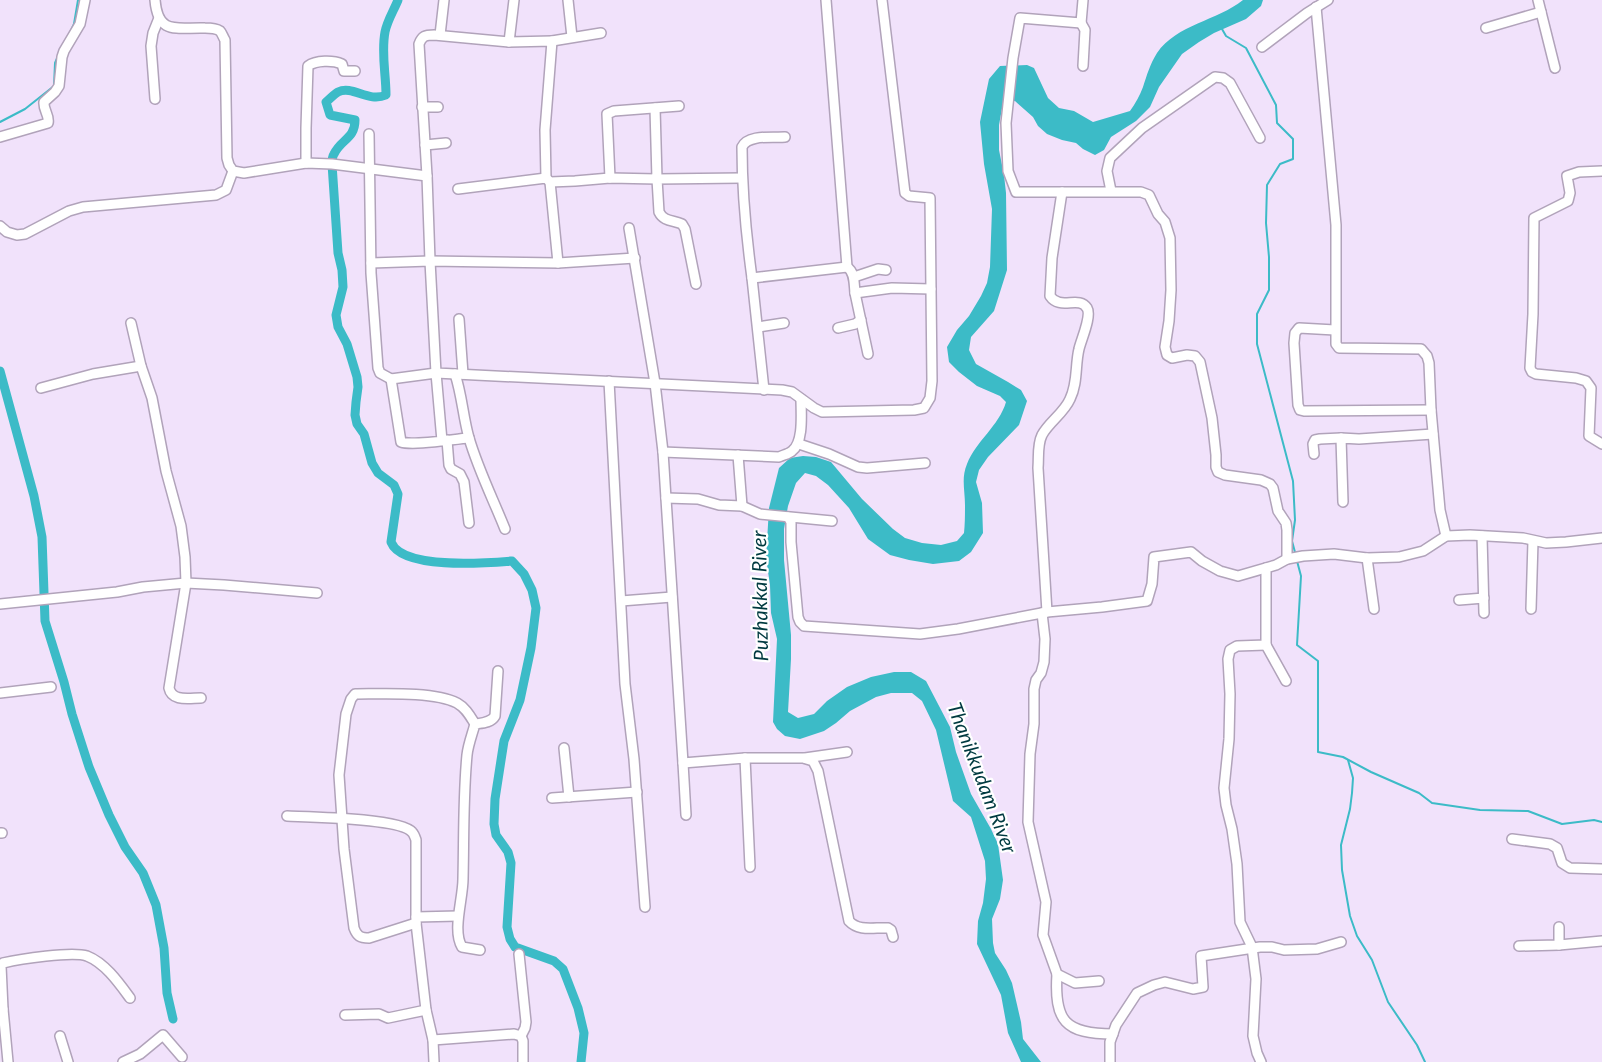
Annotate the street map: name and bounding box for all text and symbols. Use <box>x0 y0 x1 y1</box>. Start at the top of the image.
water label: Puzhakkal River <box>746 529 772 662</box>
water label: Thanikkudam River <box>943 699 1023 857</box>

